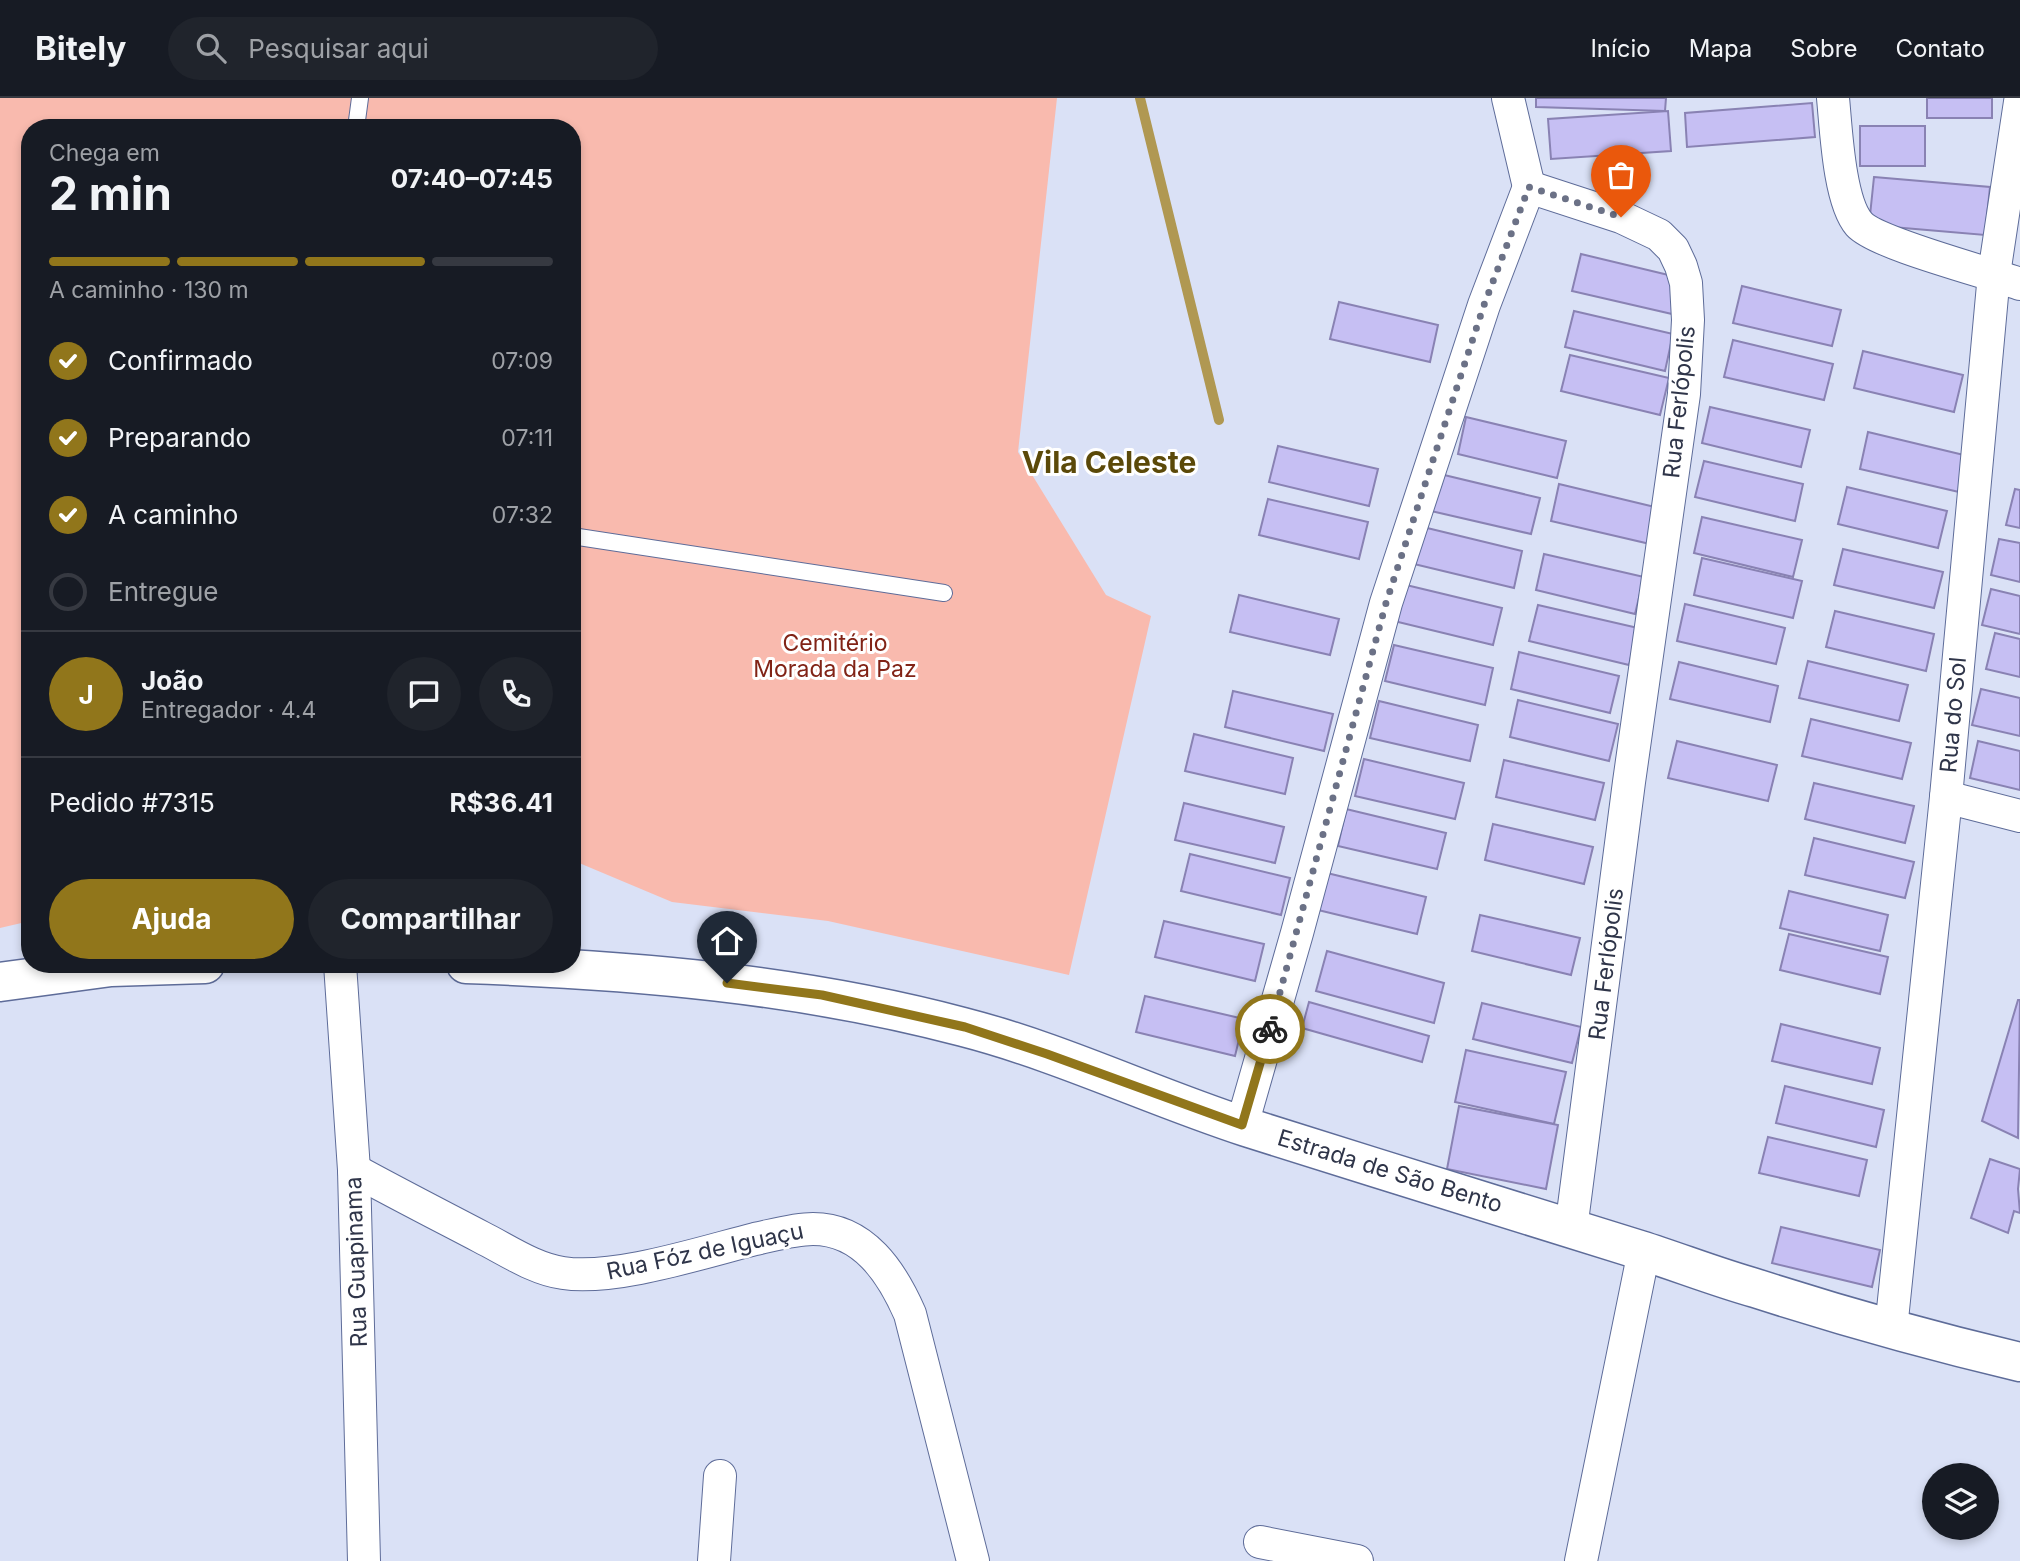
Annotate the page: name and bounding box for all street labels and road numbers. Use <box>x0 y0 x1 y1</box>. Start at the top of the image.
street label: Rua Ferlópolis <box>1657 324 1701 480</box>
street label: Rua do Sol <box>1934 656 1972 774</box>
street label: Rua Ferlópolis <box>1583 886 1629 1042</box>
street label: Estrada de São Bento <box>1274 1123 1506 1219</box>
street label: Rua Guapinama <box>339 1176 373 1348</box>
street label: Rua Fóz de Iguaçu <box>604 1216 806 1286</box>

